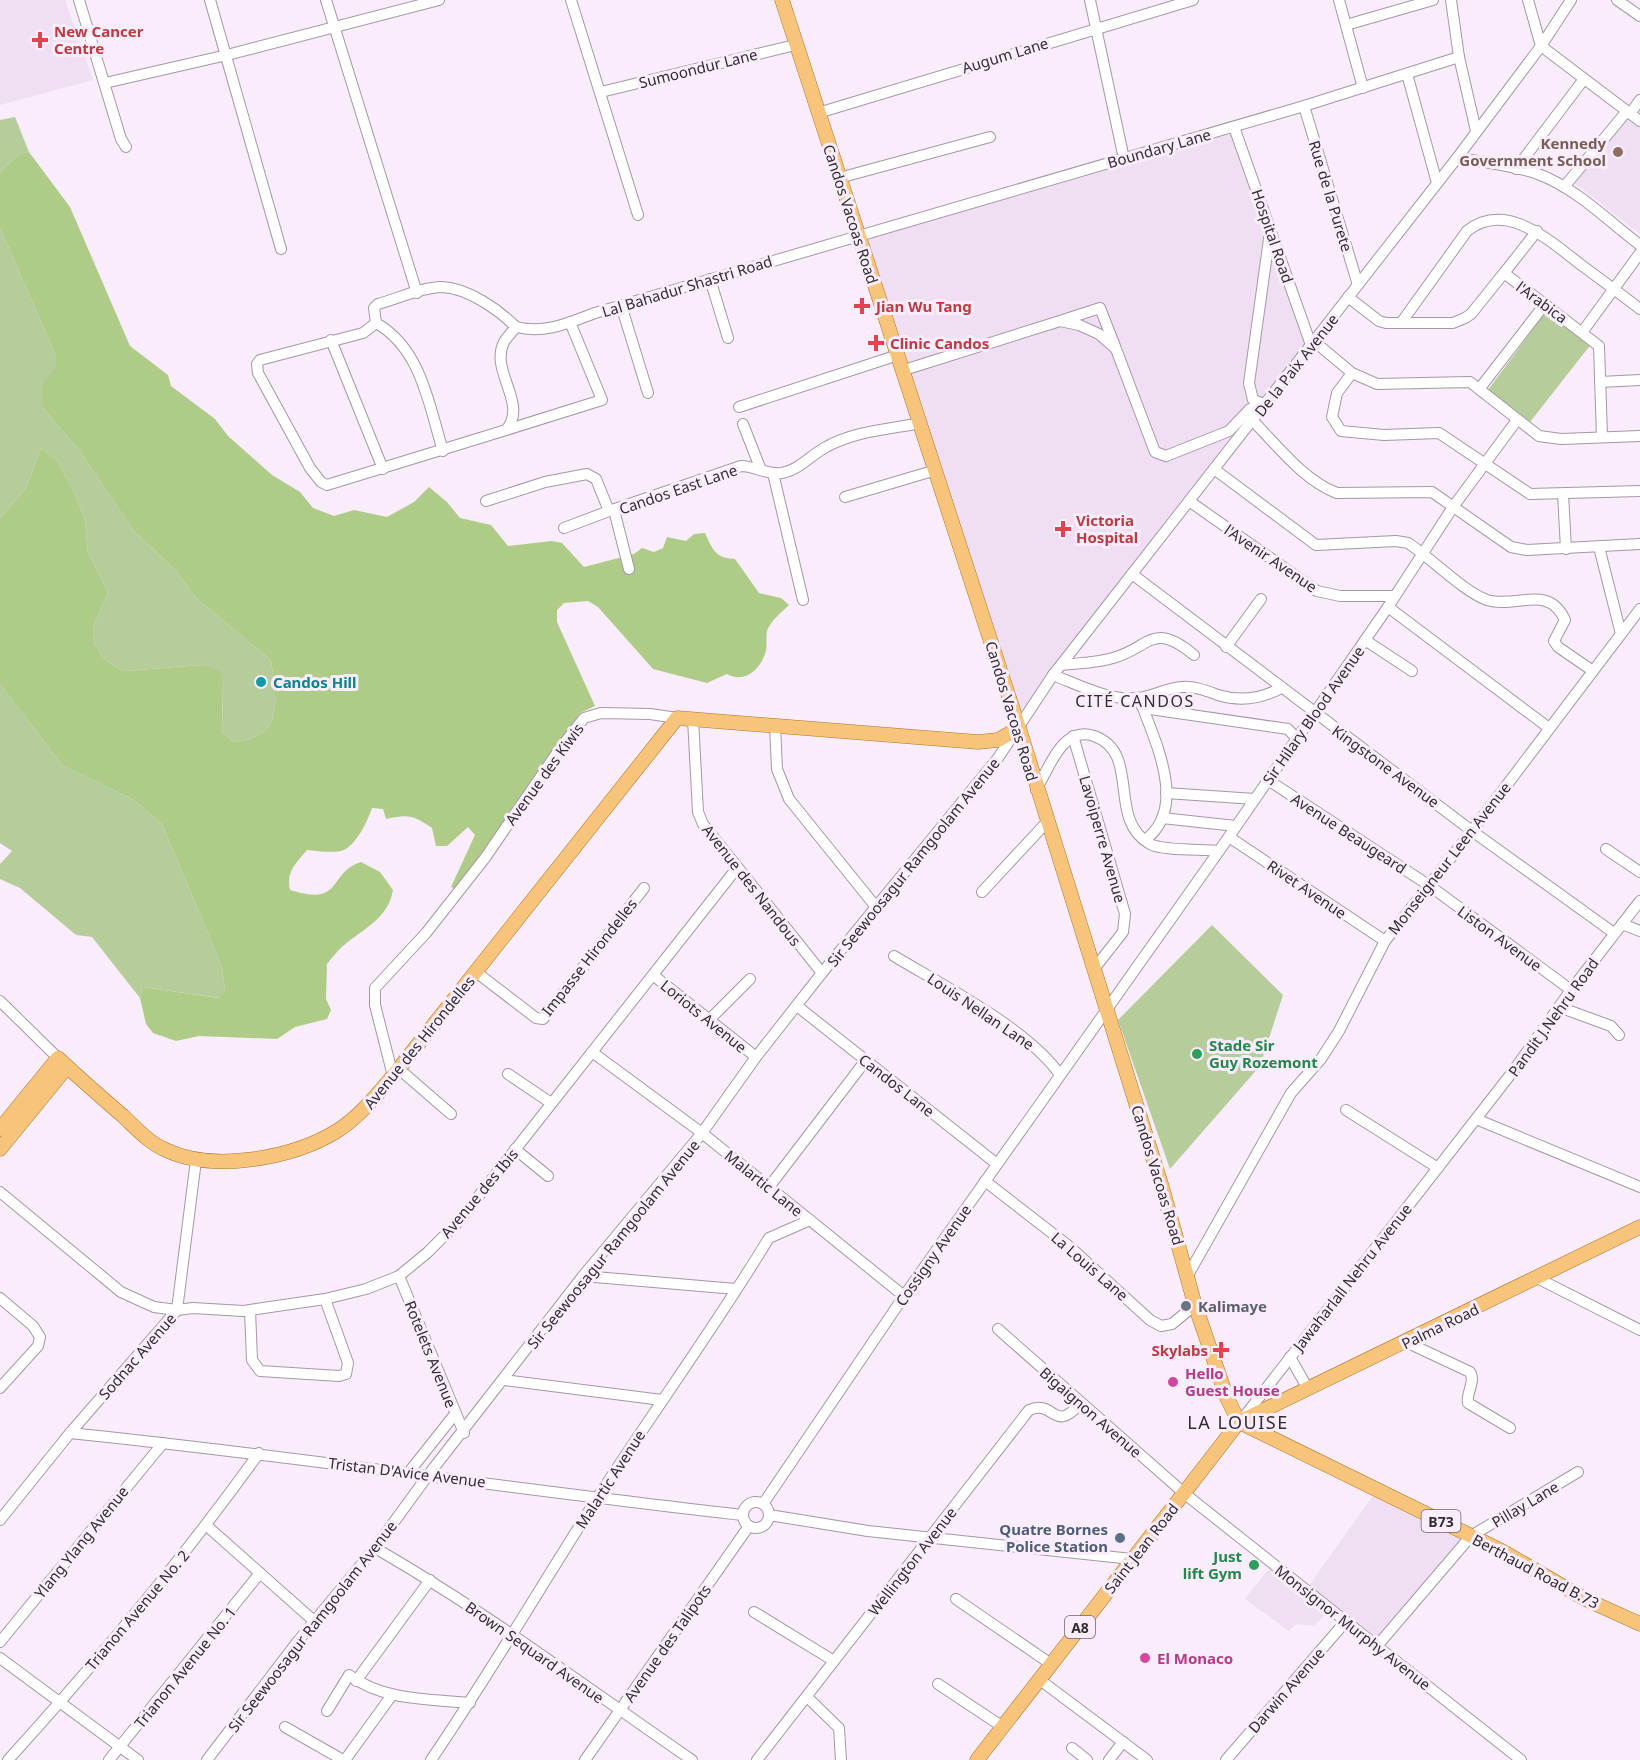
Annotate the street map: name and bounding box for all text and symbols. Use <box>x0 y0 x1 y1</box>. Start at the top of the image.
place label: New Cancer Centre <box>54 21 144 58</box>
marker: New Cancer Centre <box>31 31 49 49</box>
street label: Augum Lane <box>959 32 1051 78</box>
street label: Sumoondur Lane <box>637 44 759 92</box>
street label: Boundary Lane <box>1105 124 1213 172</box>
place label: Kennedy Government School <box>1459 133 1606 170</box>
street label: Rue de la Purete <box>1305 138 1357 254</box>
street label: Candos Vacoas Road <box>819 142 883 286</box>
marker: Kennedy Government School <box>1611 145 1625 159</box>
street label: Hospital Road <box>1248 186 1298 286</box>
street label: Lal Bahadur Shastri Road <box>599 251 775 321</box>
street label: l'Arabica <box>1512 277 1572 327</box>
place label: Jian Wu Tang <box>874 296 972 316</box>
marker: Jian Wu Tang <box>853 297 871 315</box>
street label: De la Paix Avenue <box>1250 309 1342 421</box>
place label: Clinic Candos <box>890 333 989 353</box>
marker: Clinic Candos <box>867 334 885 352</box>
street label: Candos East Lane <box>616 459 740 519</box>
place label: Victoria Hospital <box>1076 510 1138 547</box>
marker: Victoria Hospital <box>1054 520 1072 538</box>
street label: l'Avenir Avenue <box>1221 520 1321 596</box>
street label: Candos Vacoas Road <box>981 639 1043 783</box>
street label: Sir Hilary Blood Avenue <box>1258 642 1368 788</box>
place label: Candos Hill <box>273 672 357 692</box>
marker: Candos Hill <box>254 675 268 689</box>
district label: CITÉ CANDOS <box>1075 690 1195 712</box>
street label: Avenue des Kiwis <box>500 719 588 829</box>
street label: Kingstone Avenue <box>1328 720 1444 812</box>
street label: Sir Seewoosagur Ramgoolam Avenue <box>822 753 1004 971</box>
street label: Lavoiperre Avenue <box>1075 773 1131 905</box>
street label: Monseigneur Leen Avenue <box>1383 778 1515 938</box>
street label: Avenue Beaugeard <box>1287 788 1411 878</box>
street label: Avenue des Nandous <box>698 820 806 950</box>
street label: Rivet Avenue <box>1264 855 1350 923</box>
street label: Impasse Hirondelles <box>537 894 641 1020</box>
street label: Liston Avenue <box>1454 901 1546 975</box>
street label: Pandit J.Nehru Road <box>1503 954 1603 1080</box>
street label: Louis Nellan Lane <box>924 968 1038 1054</box>
street label: Avenue des Hirondelles <box>359 971 479 1113</box>
street label: Loriots Avenue <box>657 975 751 1057</box>
place label: Stade Sir Guy Rozemont <box>1209 1035 1318 1072</box>
marker: Stade Sir Guy Rozemont <box>1190 1047 1204 1061</box>
street label: Candos Lane <box>855 1049 939 1121</box>
street label: Candos Vacoas Road <box>1127 1103 1189 1247</box>
street label: Sir Seewoosagur Ramgoolam Avenue <box>522 1135 704 1353</box>
street label: Avenue des Ibis <box>436 1144 522 1242</box>
street label: Malartic Lane <box>721 1145 807 1221</box>
street label: Jawaharlall Nehru Avenue <box>1287 1199 1416 1356</box>
street label: Cossigny Avenue <box>891 1200 975 1310</box>
street label: La Louis Lane <box>1047 1227 1133 1305</box>
place label: Kalimaye <box>1198 1296 1267 1316</box>
street label: Rotelets Avenue <box>400 1298 462 1410</box>
marker: Kalimaye <box>1179 1299 1193 1313</box>
street label: Palma Road <box>1398 1299 1482 1353</box>
street label: Sodnac Avenue <box>94 1309 180 1403</box>
place label: Skylabs <box>1151 1340 1208 1360</box>
marker: Skylabs <box>1212 1341 1230 1359</box>
street label: Bigaignon Avenue <box>1036 1362 1146 1462</box>
place label: Hello Guest House <box>1185 1363 1280 1400</box>
marker: Hello Guest House <box>1166 1375 1180 1389</box>
district label: LA LOUISE <box>1187 1410 1289 1434</box>
street label: Malartic Avenue <box>571 1426 649 1532</box>
street label: Tristan D'Avice Avenue <box>327 1452 487 1492</box>
street label: Pillay Lane <box>1488 1476 1562 1532</box>
street label: Ylang Ylang Avenue <box>29 1482 133 1602</box>
street label: Saint Jean Road <box>1099 1499 1183 1597</box>
street label: Wellington Avenue <box>863 1503 961 1619</box>
road number: B73 <box>1422 1510 1460 1532</box>
street label: Sir Seewoosagur Ramgoolam Avenue <box>223 1516 401 1736</box>
place label: Quatre Bornes Police Station <box>999 1519 1108 1556</box>
street label: Berthaud Road B.73 <box>1469 1529 1603 1613</box>
marker: Quatre Bornes Police Station <box>1113 1531 1127 1545</box>
street label: Trianon Avenue No. 2 <box>81 1546 193 1674</box>
place label: Just lift Gym <box>1183 1546 1242 1583</box>
marker: Just lift Gym <box>1247 1558 1261 1572</box>
street label: Monsignor Murphy Avenue <box>1271 1560 1435 1694</box>
street label: Avenue des Talipots <box>619 1580 715 1706</box>
street label: Brown Sequard Avenue <box>462 1597 608 1707</box>
street label: Trianon Avenue No. 1 <box>130 1602 240 1732</box>
road number: A8 <box>1065 1616 1095 1638</box>
street label: Darwin Avenue <box>1243 1643 1329 1737</box>
place label: El Monaco <box>1157 1648 1233 1668</box>
marker: El Monaco <box>1138 1651 1152 1665</box>

